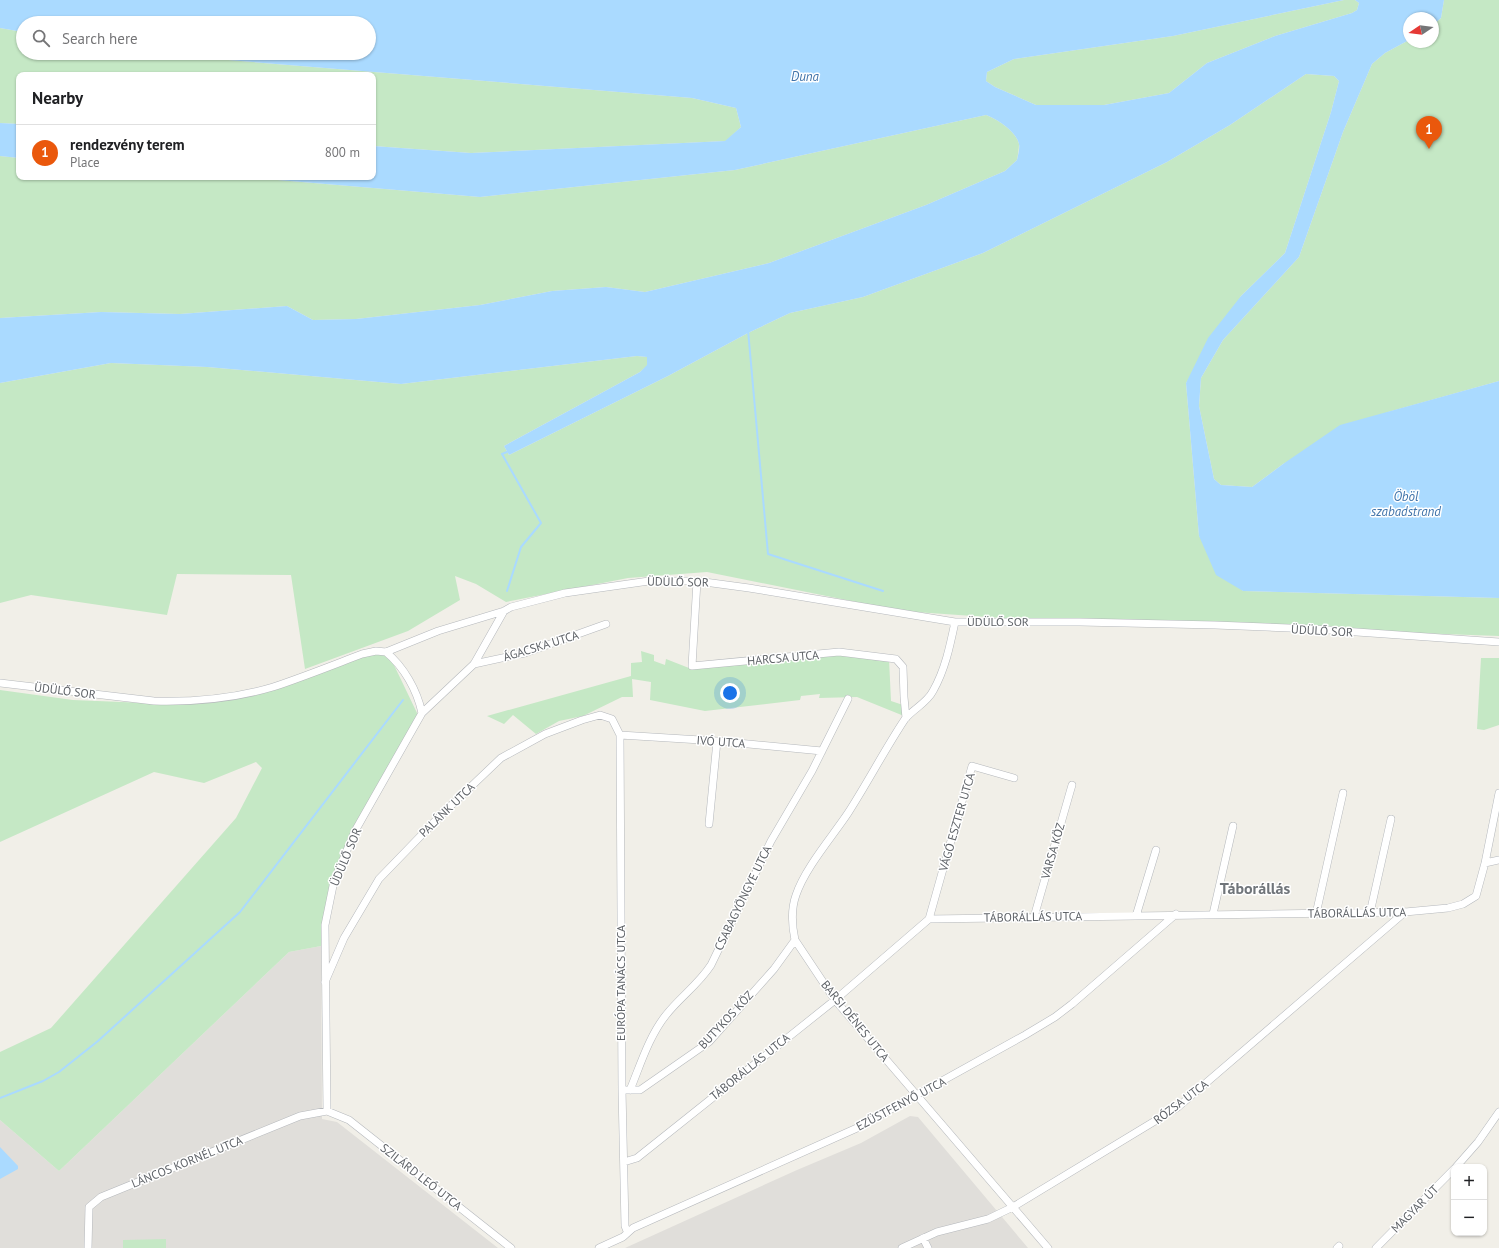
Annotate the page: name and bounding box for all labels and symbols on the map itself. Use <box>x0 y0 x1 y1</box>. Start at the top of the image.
north arrow <box>1403 12 1439 48</box>
water label: Duna <box>791 68 820 85</box>
pin: 1 <box>1416 116 1442 149</box>
water label: Öböl szabadstrand <box>1371 488 1441 520</box>
street label: ÜDÜLŐ SOR <box>647 573 709 590</box>
street label: ÜDÜLŐ SOR <box>967 614 1029 629</box>
street label: ÜDÜLŐ SOR <box>1291 621 1353 640</box>
street label: ÁGACSKA UTCA <box>501 627 580 664</box>
street label: HARCSA UTCA <box>746 647 820 668</box>
street label: ÜDÜLŐ SOR <box>33 679 97 702</box>
your location <box>720 683 740 703</box>
street label: IVÓ UTCA <box>696 732 746 751</box>
street label: VÁGÓ ESZTER UTCA <box>935 771 978 874</box>
street label: PALÁNK UTCA <box>416 779 478 840</box>
street label: VARSA KÖZ <box>1037 821 1068 882</box>
street label: ÜDÜLŐ SOR <box>327 825 365 888</box>
street label: CSABAGYÖNGYE UTCA <box>711 843 774 953</box>
district label: Táborállás <box>1220 878 1291 898</box>
street label: TÁBORÁLLÁS UTCA <box>1308 904 1406 921</box>
street label: TÁBORÁLLÁS UTCA <box>984 908 1082 925</box>
street label: EURÓPA TANÁCS UTCA <box>613 925 628 1041</box>
street label: BARSI DÉNES UTCA <box>818 977 893 1064</box>
street label: BUTYKOS KÖZ <box>695 987 757 1052</box>
street label: TÁBORÁLLÁS UTCA <box>707 1030 793 1103</box>
street label: EZÜSTFENYŐ UTCA <box>853 1074 948 1134</box>
street label: RÓZSA UTCA <box>1150 1076 1211 1127</box>
street label: LÁNCOS KORNÉL UTCA <box>129 1132 245 1191</box>
street label: SZILÁRD LEÓ UTCA <box>378 1140 465 1213</box>
street label: MAGYAR ÚT <box>1388 1181 1442 1236</box>

